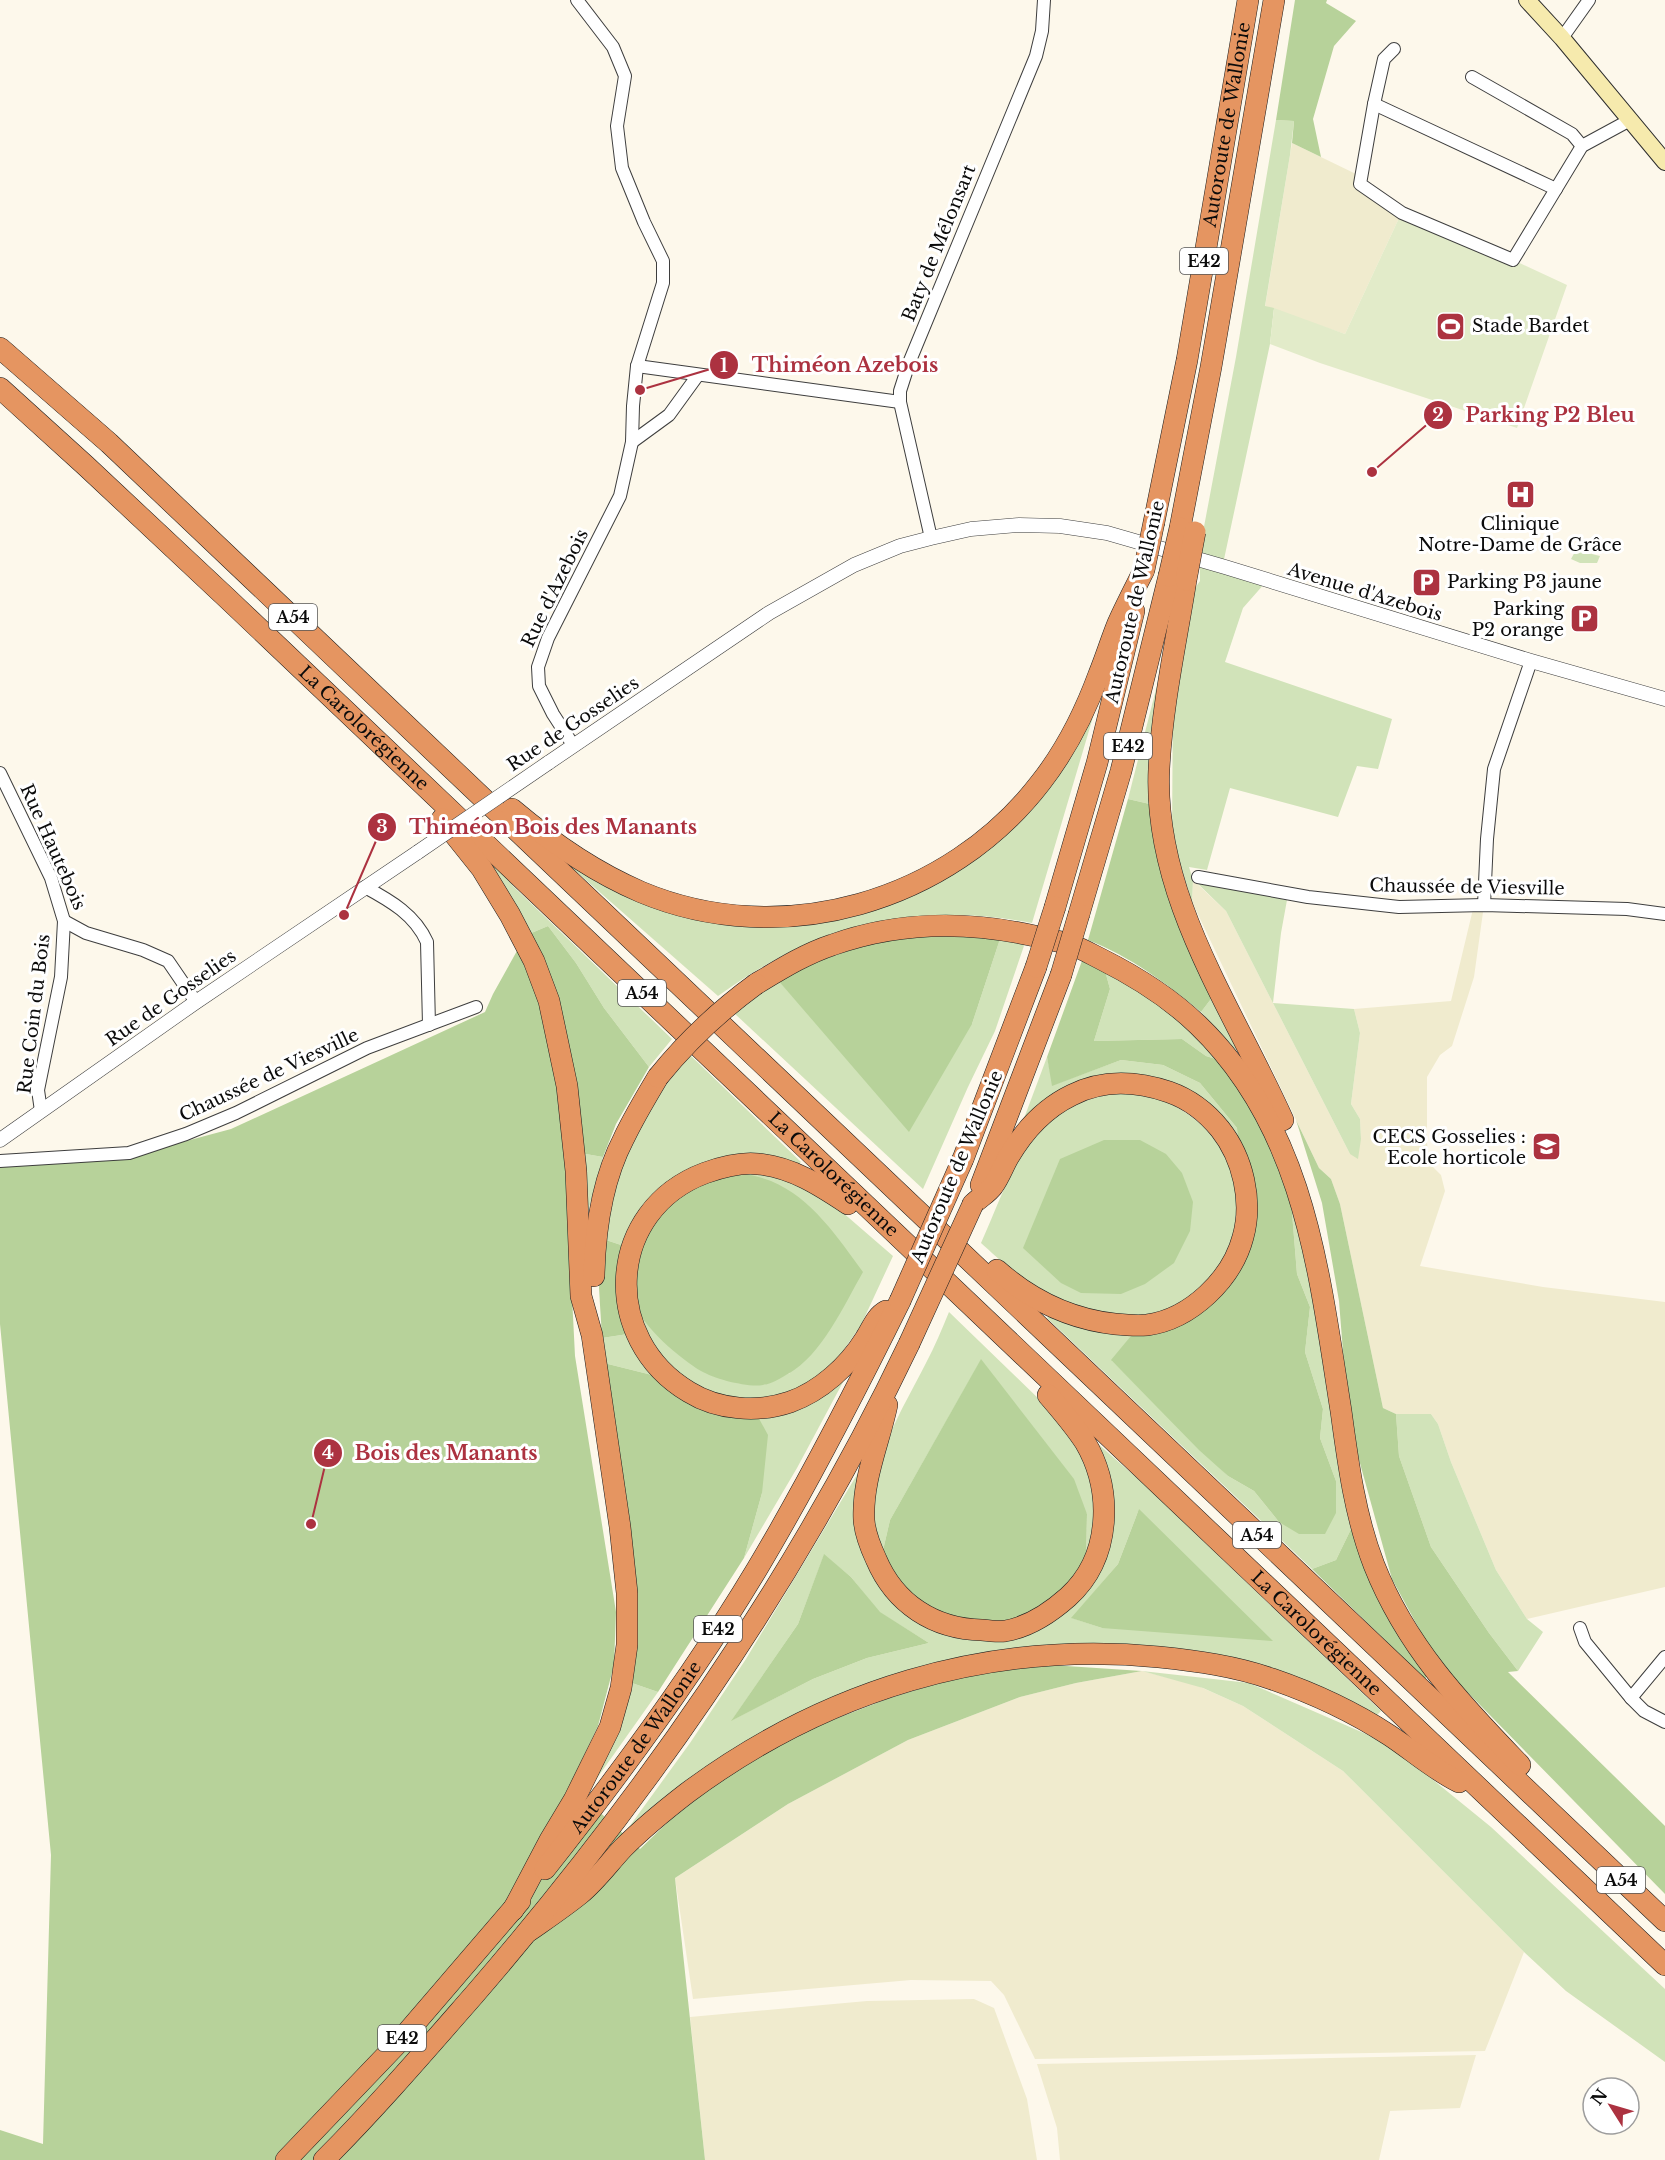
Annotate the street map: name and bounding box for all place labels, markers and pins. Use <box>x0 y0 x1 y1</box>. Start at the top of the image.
sports icon: Stade Bardet <box>1435 310 1467 342</box>
place label: Stade Bardet <box>1472 315 1590 337</box>
callout: Thiméon Azebois <box>709 346 951 384</box>
callout: Parking P2 Bleu <box>1423 396 1646 434</box>
hospital icon: Clinique Notre-Dame de Grâce <box>1504 479 1536 511</box>
place label: Clinique Notre-Dame de Grâce <box>1418 513 1622 556</box>
parking icon: Parking P3 jaune <box>1410 566 1442 598</box>
place label: Parking P3 jaune <box>1447 571 1602 593</box>
place label: Parking P2 orange <box>1472 598 1564 641</box>
parking icon: Parking P2 orange <box>1569 603 1601 635</box>
callout: Thiméon Bois des Manants <box>367 808 709 846</box>
place label: CECS Gosselies : Ecole horticole <box>1372 1126 1526 1169</box>
school or university icon: CECS Gosselies : Ecole horticole <box>1531 1131 1563 1163</box>
callout: Bois des Manants <box>313 1434 550 1472</box>

